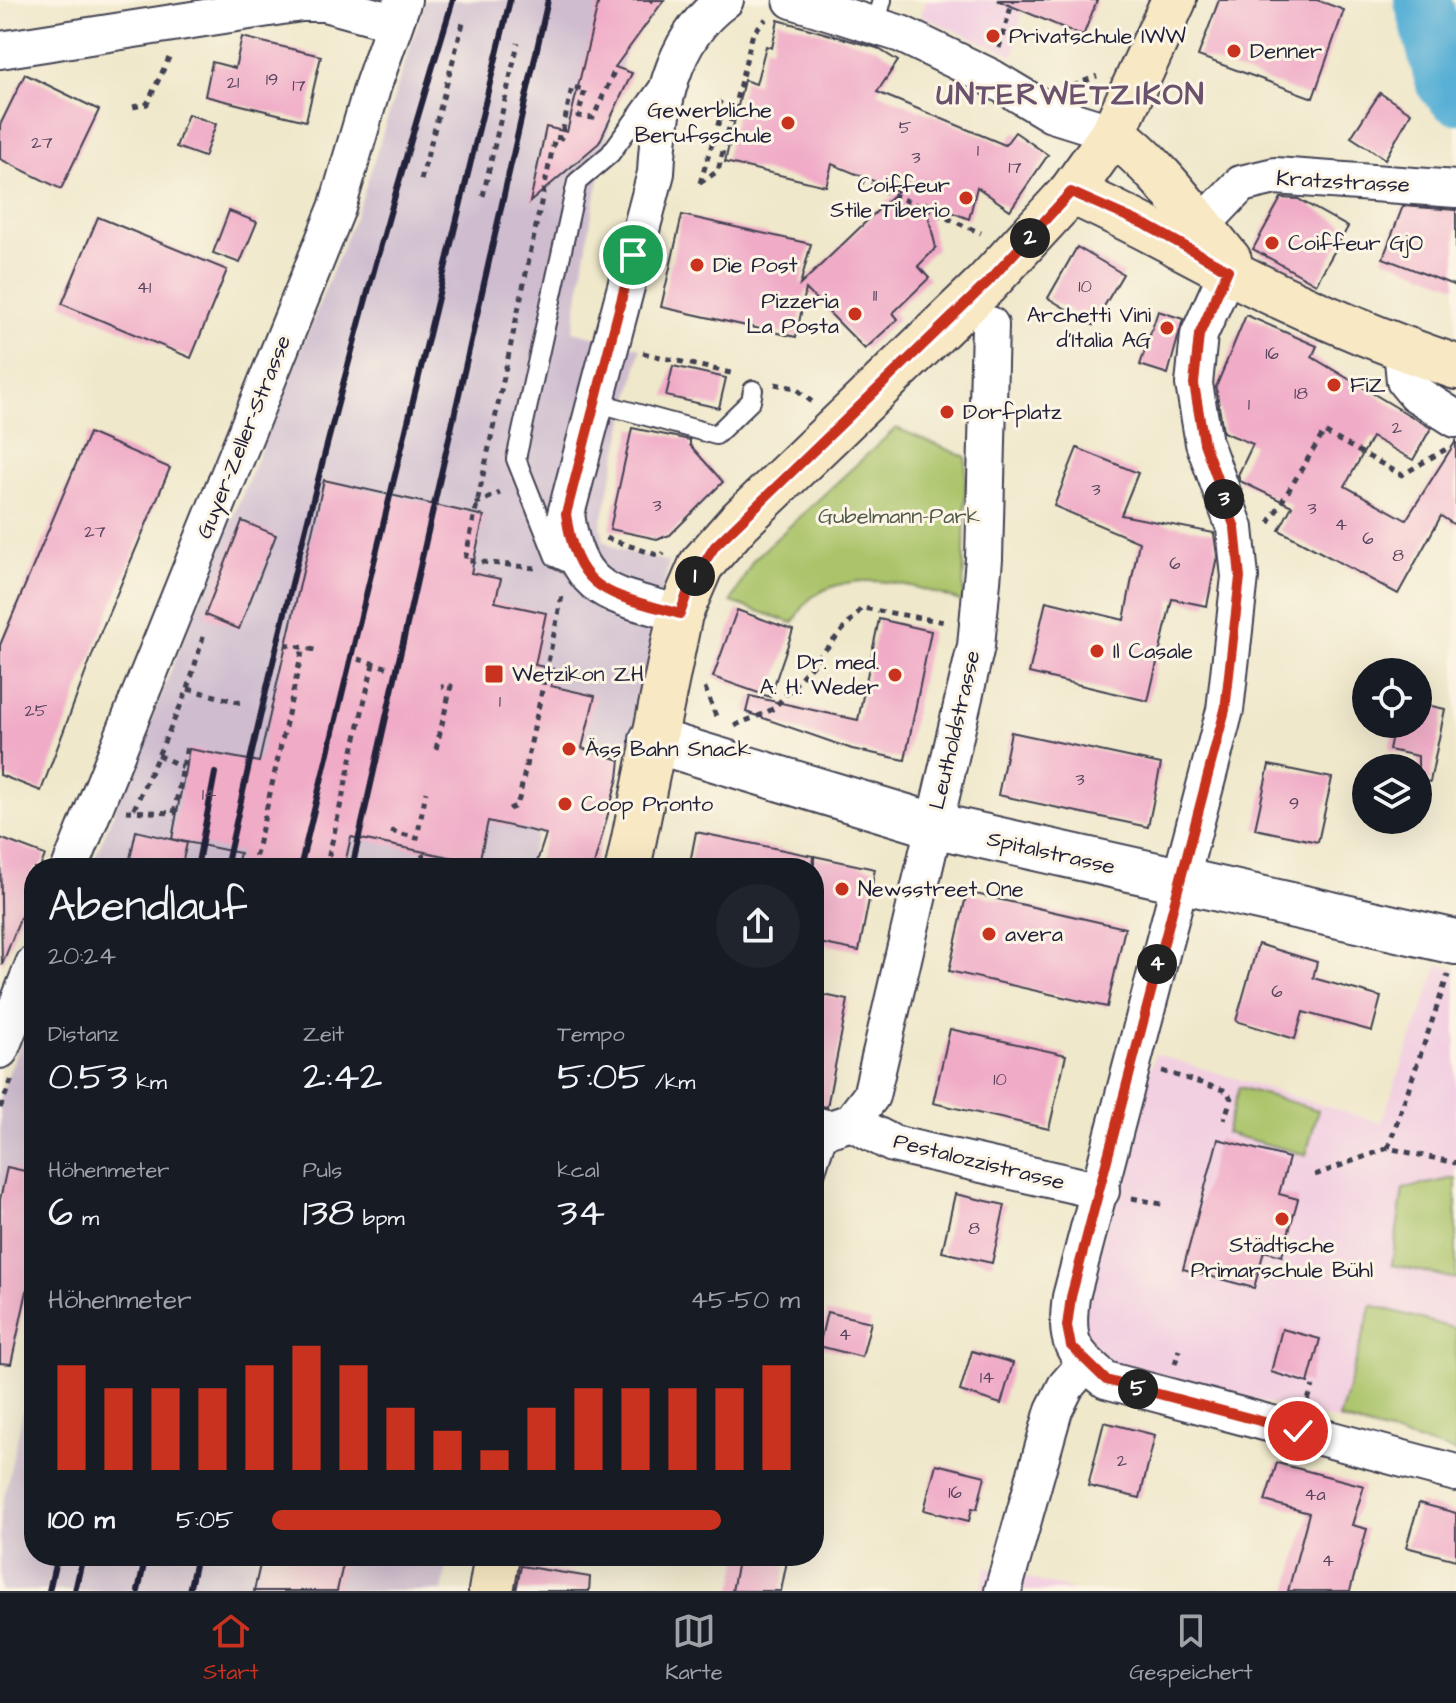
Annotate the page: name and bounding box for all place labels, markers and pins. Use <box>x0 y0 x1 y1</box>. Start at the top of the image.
place label: Privatschule IWW <box>1009 21 1186 52</box>
marker: Privatschule IWW <box>984 27 1002 45</box>
place label: Denner <box>1250 36 1322 67</box>
marker: Denner <box>1225 42 1243 60</box>
place label: Gewerbliche Berufsschule <box>635 95 772 151</box>
marker: Gewerbliche Berufsschule <box>779 114 797 132</box>
place label: Coiffeur Stile Tiberio <box>830 170 951 226</box>
marker: Coiffeur Stile Tiberio <box>957 189 975 207</box>
pin: 2 <box>1010 218 1050 258</box>
pin <box>599 221 667 289</box>
place label: Coiffeur GjO <box>1288 228 1424 259</box>
marker: Coiffeur GjO <box>1263 234 1281 252</box>
place label: Die Post <box>713 250 798 281</box>
marker: Die Post <box>688 256 706 274</box>
place label: Pizzeria La Posta <box>746 286 839 342</box>
place label: Archetti Vini d'Italia AG <box>1027 300 1151 356</box>
marker: Pizzeria La Posta <box>846 305 864 323</box>
marker: Archetti Vini d'Italia AG <box>1158 319 1176 337</box>
place label: FiZ <box>1350 370 1386 401</box>
marker: FiZ <box>1325 376 1343 394</box>
place label: Dorfplatz <box>963 397 1062 428</box>
marker: Dorfplatz <box>938 403 956 421</box>
pin: 3 <box>1204 479 1244 519</box>
pin: 1 <box>675 556 715 596</box>
place label: Il Casale <box>1113 636 1193 667</box>
marker: Il Casale <box>1088 642 1106 660</box>
place label: Dr. med. A. H. Weder <box>760 647 879 703</box>
place label: Wetzikon ZH <box>512 659 644 690</box>
marker: Wetzikon ZH <box>483 663 505 685</box>
marker: Dr. med. A. H. Weder <box>886 666 904 684</box>
place label: Äss Bahn Snack <box>585 734 752 765</box>
marker: Äss Bahn Snack <box>560 740 578 758</box>
place label: Coop Pronto <box>581 789 714 820</box>
marker: Coop Pronto <box>556 795 574 813</box>
place label: Newsstreet One <box>858 874 1024 905</box>
marker: Newsstreet One <box>833 880 851 898</box>
place label: avera <box>1005 919 1063 950</box>
marker: avera <box>980 925 998 943</box>
pin: 4 <box>1137 944 1177 984</box>
marker: Städtische Primarschule Bühl <box>1273 1210 1291 1228</box>
place label: Städtische Primarschule Bühl <box>1191 1230 1373 1286</box>
pin: 5 <box>1118 1369 1158 1409</box>
pin <box>1264 1397 1332 1465</box>

